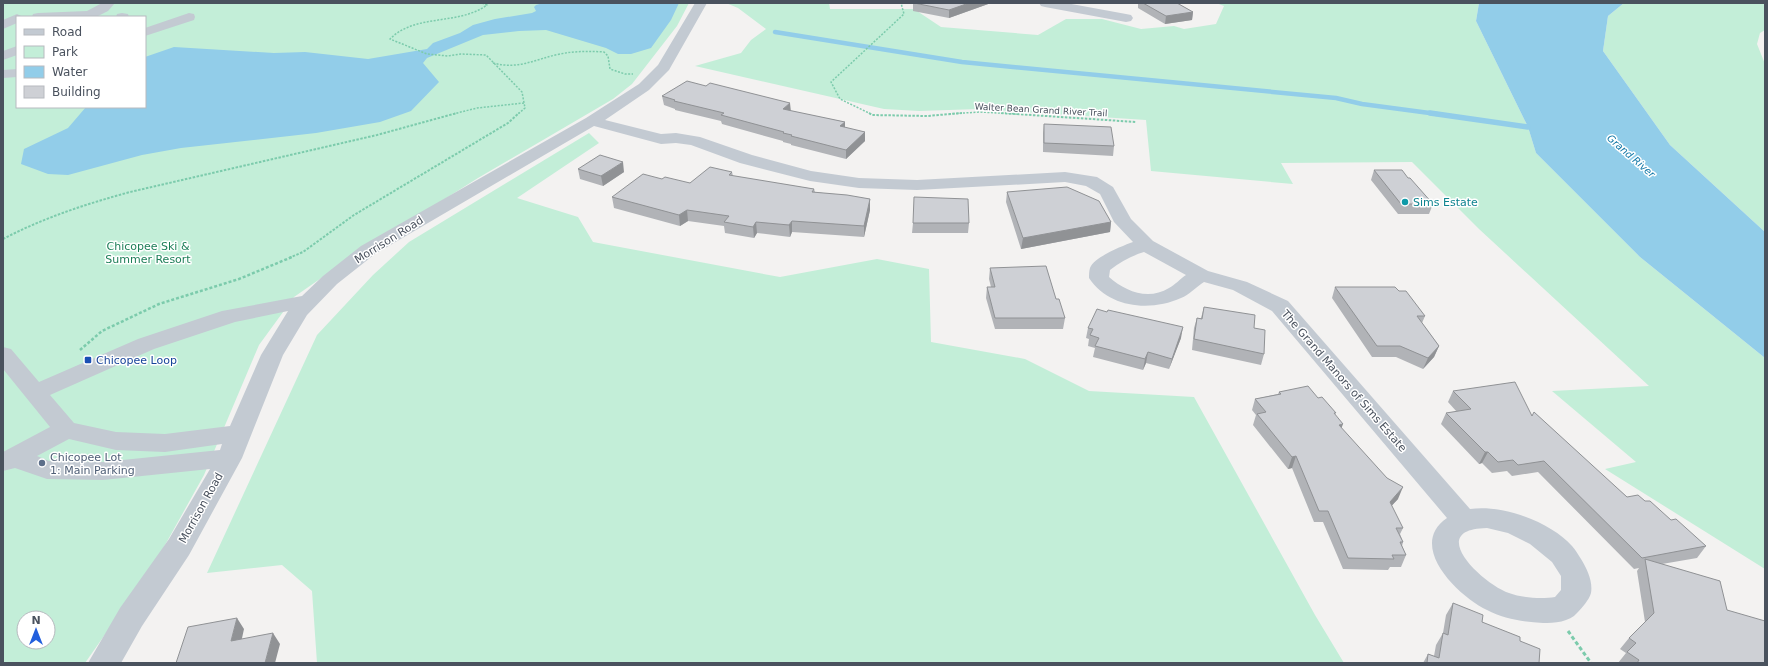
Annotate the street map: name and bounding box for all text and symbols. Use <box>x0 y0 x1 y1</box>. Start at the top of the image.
legend <box>16 16 146 108</box>
text: Road <box>52 25 82 39</box>
text: Park <box>52 45 78 59</box>
text: Water <box>52 65 88 79</box>
text: Building <box>52 85 101 99</box>
street label: Walter Bean Grand River Trail <box>974 102 1108 118</box>
water label: Grand River <box>1605 132 1658 180</box>
place label: Sims Estate <box>1413 196 1478 209</box>
marker: Sims Estate <box>1400 197 1410 207</box>
street label: Morrison Road <box>352 214 426 266</box>
park label: Chicopee Ski & Summer Resort <box>105 240 191 266</box>
street label: The Grand Manors of Sims Estate <box>1278 307 1409 455</box>
place label: Chicopee Loop <box>96 354 177 367</box>
marker: Chicopee Loop <box>83 355 93 365</box>
place label: Chicopee Lot 1: Main Parking <box>50 451 135 477</box>
marker: Chicopee Lot 1: Main Parking <box>37 458 47 468</box>
street label: Morrison Road <box>176 470 226 546</box>
north arrow <box>16 610 56 650</box>
text: N <box>31 614 41 627</box>

